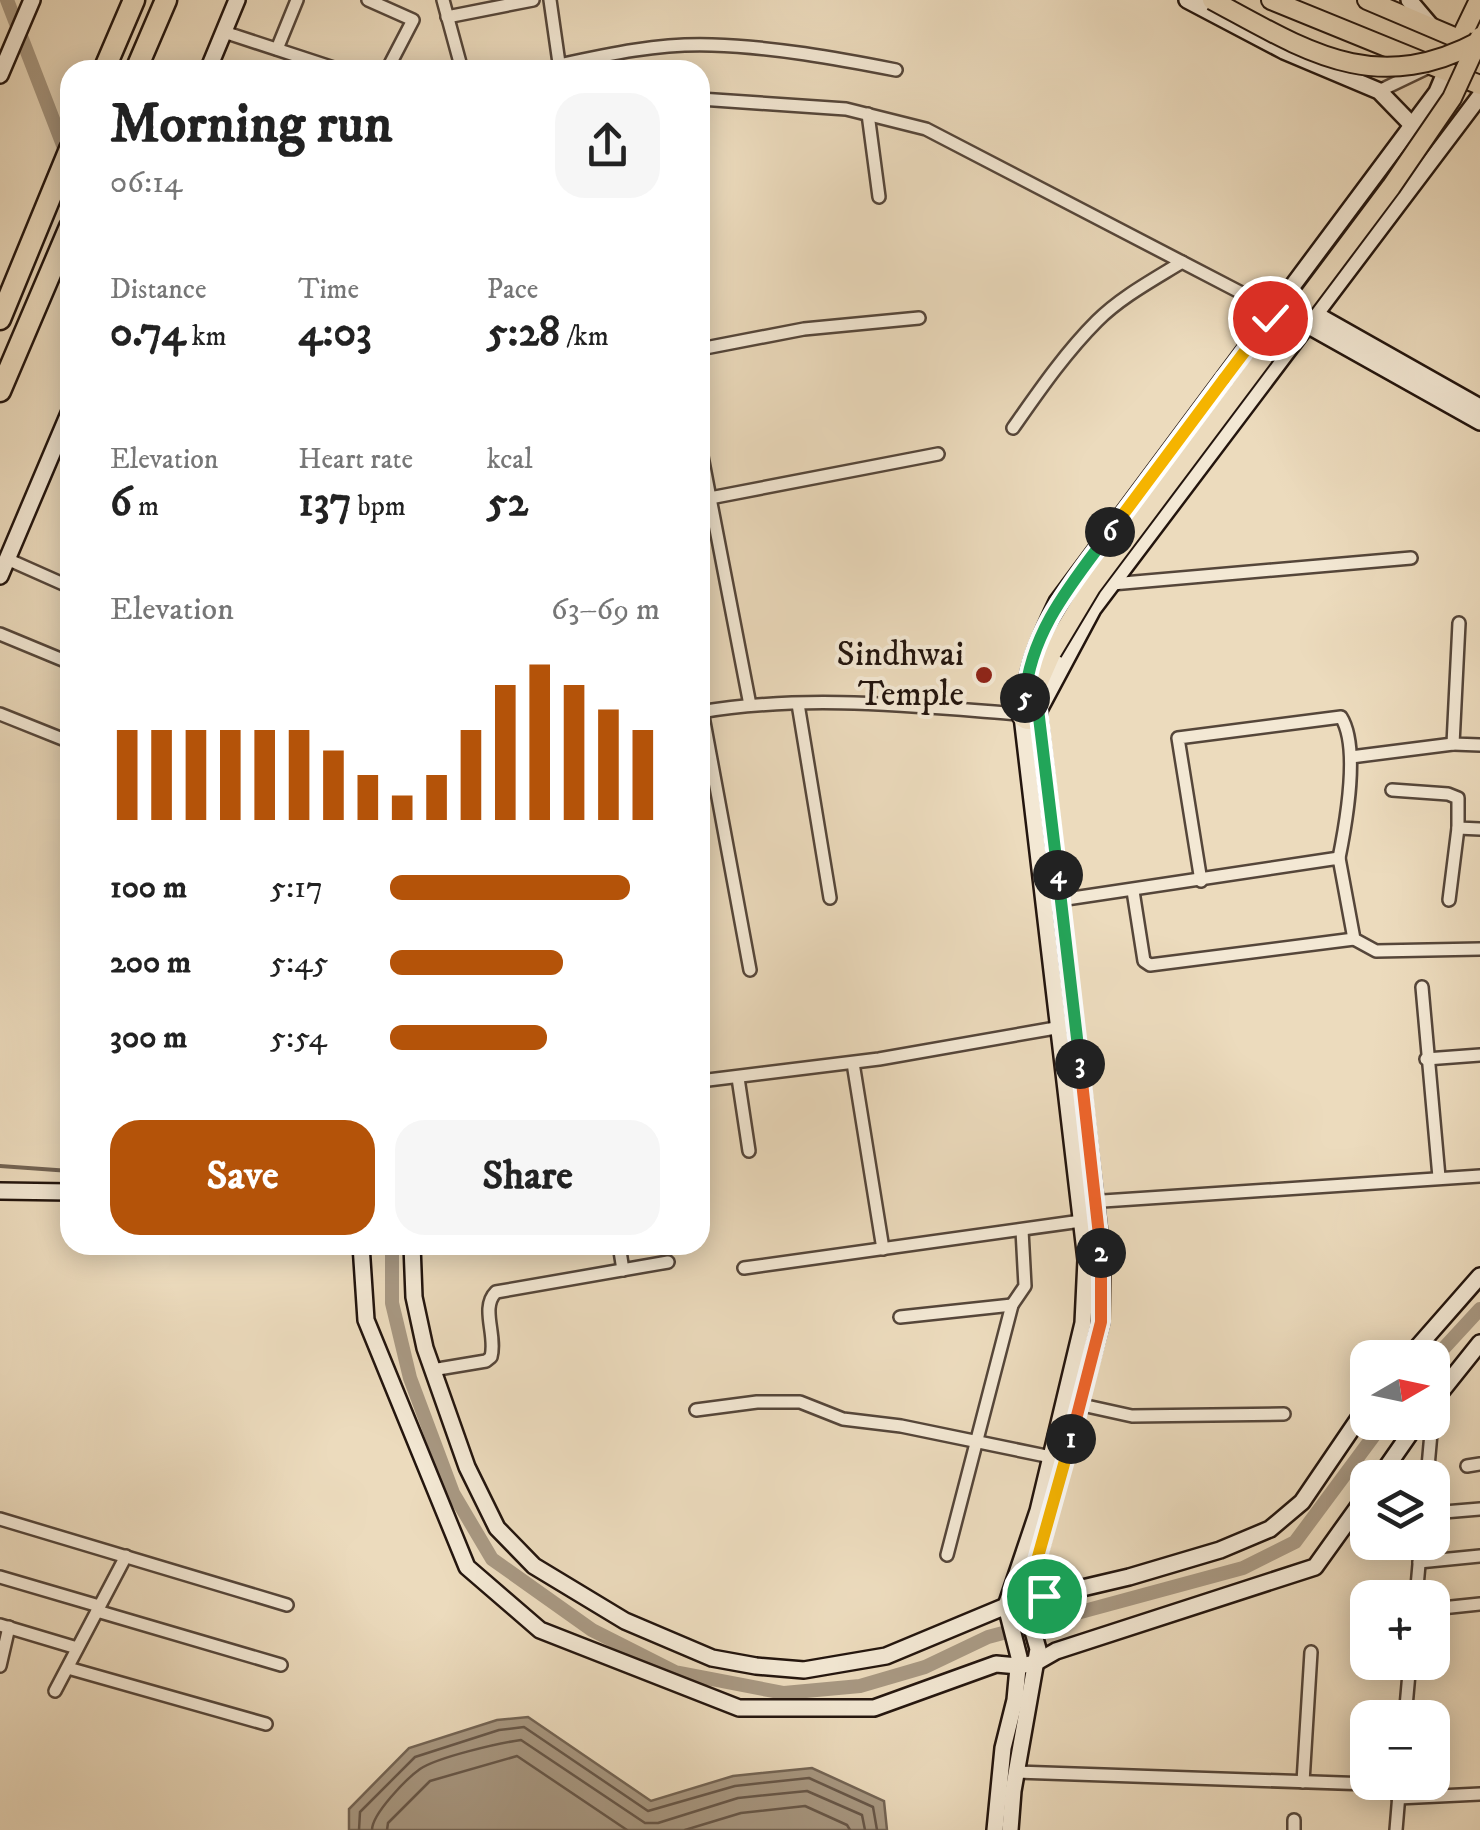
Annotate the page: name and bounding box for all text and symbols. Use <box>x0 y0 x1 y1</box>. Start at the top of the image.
text: Morning run <box>110 91 392 160</box>
button: share <box>555 93 660 198</box>
text: 06:14 <box>110 163 182 203</box>
text: Distance <box>110 272 206 307</box>
text: Time <box>298 272 359 307</box>
text: Pace <box>487 272 538 307</box>
pin <box>1228 276 1313 361</box>
icon: check <box>1243 291 1298 346</box>
text: 0.74 <box>110 307 186 359</box>
text: 4:03 <box>298 307 372 359</box>
text: 5:28 <box>487 307 560 359</box>
text: km <box>186 319 227 354</box>
text: /km <box>560 319 609 354</box>
text: Elevation <box>110 442 218 477</box>
text: Heart rate <box>298 442 413 477</box>
text: kcal <box>487 442 533 477</box>
text: 6 <box>110 477 132 529</box>
text: 137 <box>298 477 352 529</box>
text: 52 <box>487 477 528 529</box>
text: m <box>132 489 159 524</box>
text: bpm <box>352 489 406 524</box>
pin: 6 <box>1085 507 1135 557</box>
text: 6 <box>1103 514 1117 549</box>
text: Elevation <box>110 590 234 630</box>
text: 63–69 m <box>551 590 660 630</box>
place label: Sindhwai Temple <box>837 633 964 717</box>
marker: Sindhwai Temple <box>973 664 995 686</box>
pin: 5 <box>1000 673 1050 723</box>
text: 5 <box>1018 680 1032 715</box>
pin: 4 <box>1033 850 1083 900</box>
text: 4 <box>1050 857 1066 892</box>
text: 100 m <box>110 868 187 908</box>
text: 5:17 <box>270 868 323 908</box>
text: 200 m <box>110 943 191 983</box>
text: 5:45 <box>270 943 328 983</box>
text: 300 m <box>110 1018 187 1058</box>
text: 5:54 <box>270 1018 327 1058</box>
pin: 3 <box>1055 1039 1105 1089</box>
text: 3 <box>1075 1046 1085 1081</box>
button: Save <box>110 1120 375 1235</box>
button: Share <box>395 1120 660 1235</box>
pin: 2 <box>1076 1228 1126 1278</box>
text: 2 <box>1094 1235 1108 1270</box>
north arrow <box>1350 1340 1450 1440</box>
map controls <box>1350 1340 1450 1800</box>
pin: 1 <box>1046 1414 1096 1464</box>
text: 1 <box>1066 1421 1076 1456</box>
button: layers <box>1350 1460 1450 1560</box>
pin <box>1002 1554 1087 1639</box>
icon: arrive <box>1017 1569 1072 1624</box>
button: + <box>1350 1580 1450 1680</box>
button: − <box>1350 1700 1450 1800</box>

